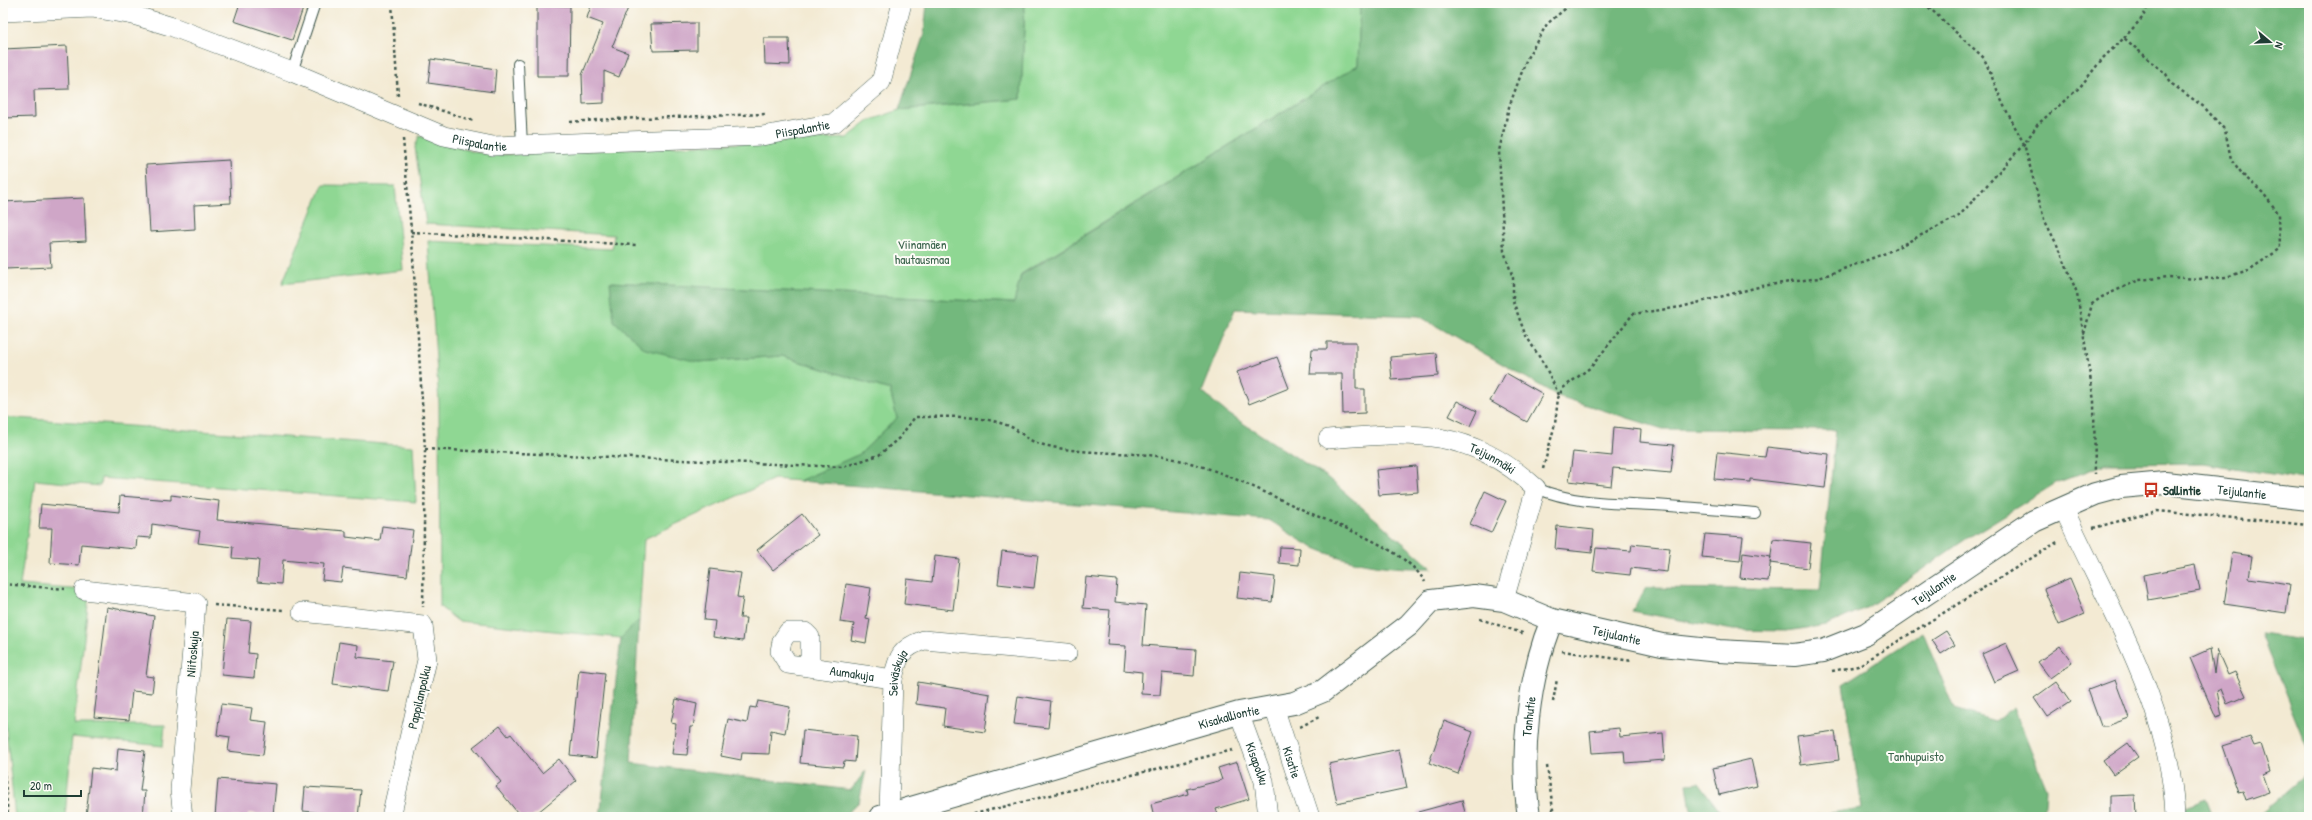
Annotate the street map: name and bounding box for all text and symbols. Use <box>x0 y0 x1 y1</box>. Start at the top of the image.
north arrow <box>2250 22 2290 62</box>
text: N <box>2272 40 2287 50</box>
street label: Piispalantie <box>774 115 831 142</box>
street label: Piispalantie <box>451 129 507 155</box>
park label: Viinamäen hautausmaa <box>895 235 949 268</box>
street label: Teijunmäki <box>1467 438 1520 478</box>
street label: Teijulantie <box>2216 480 2268 503</box>
bus stop icon: Sallintie <box>2142 481 2160 499</box>
place label: Sallintie <box>2163 481 2202 499</box>
street label: Teijulantie <box>1908 567 1959 610</box>
street label: Teijulantie <box>1591 620 1643 649</box>
street label: Niitoskuja <box>181 630 203 678</box>
street label: Seiväskuja <box>883 645 911 696</box>
street label: Aumakuja <box>829 661 875 685</box>
street label: Pappilanpolku <box>403 663 435 731</box>
street label: Tanhutie <box>1517 695 1540 737</box>
street label: Kisakalliontie <box>1196 700 1261 733</box>
street label: Kisapolku <box>1241 740 1273 786</box>
street label: Kisatie <box>1278 744 1306 780</box>
park label: Tanhupuisto <box>1888 747 1944 765</box>
scale bar <box>24 772 81 798</box>
text: 20 m <box>30 777 52 794</box>

